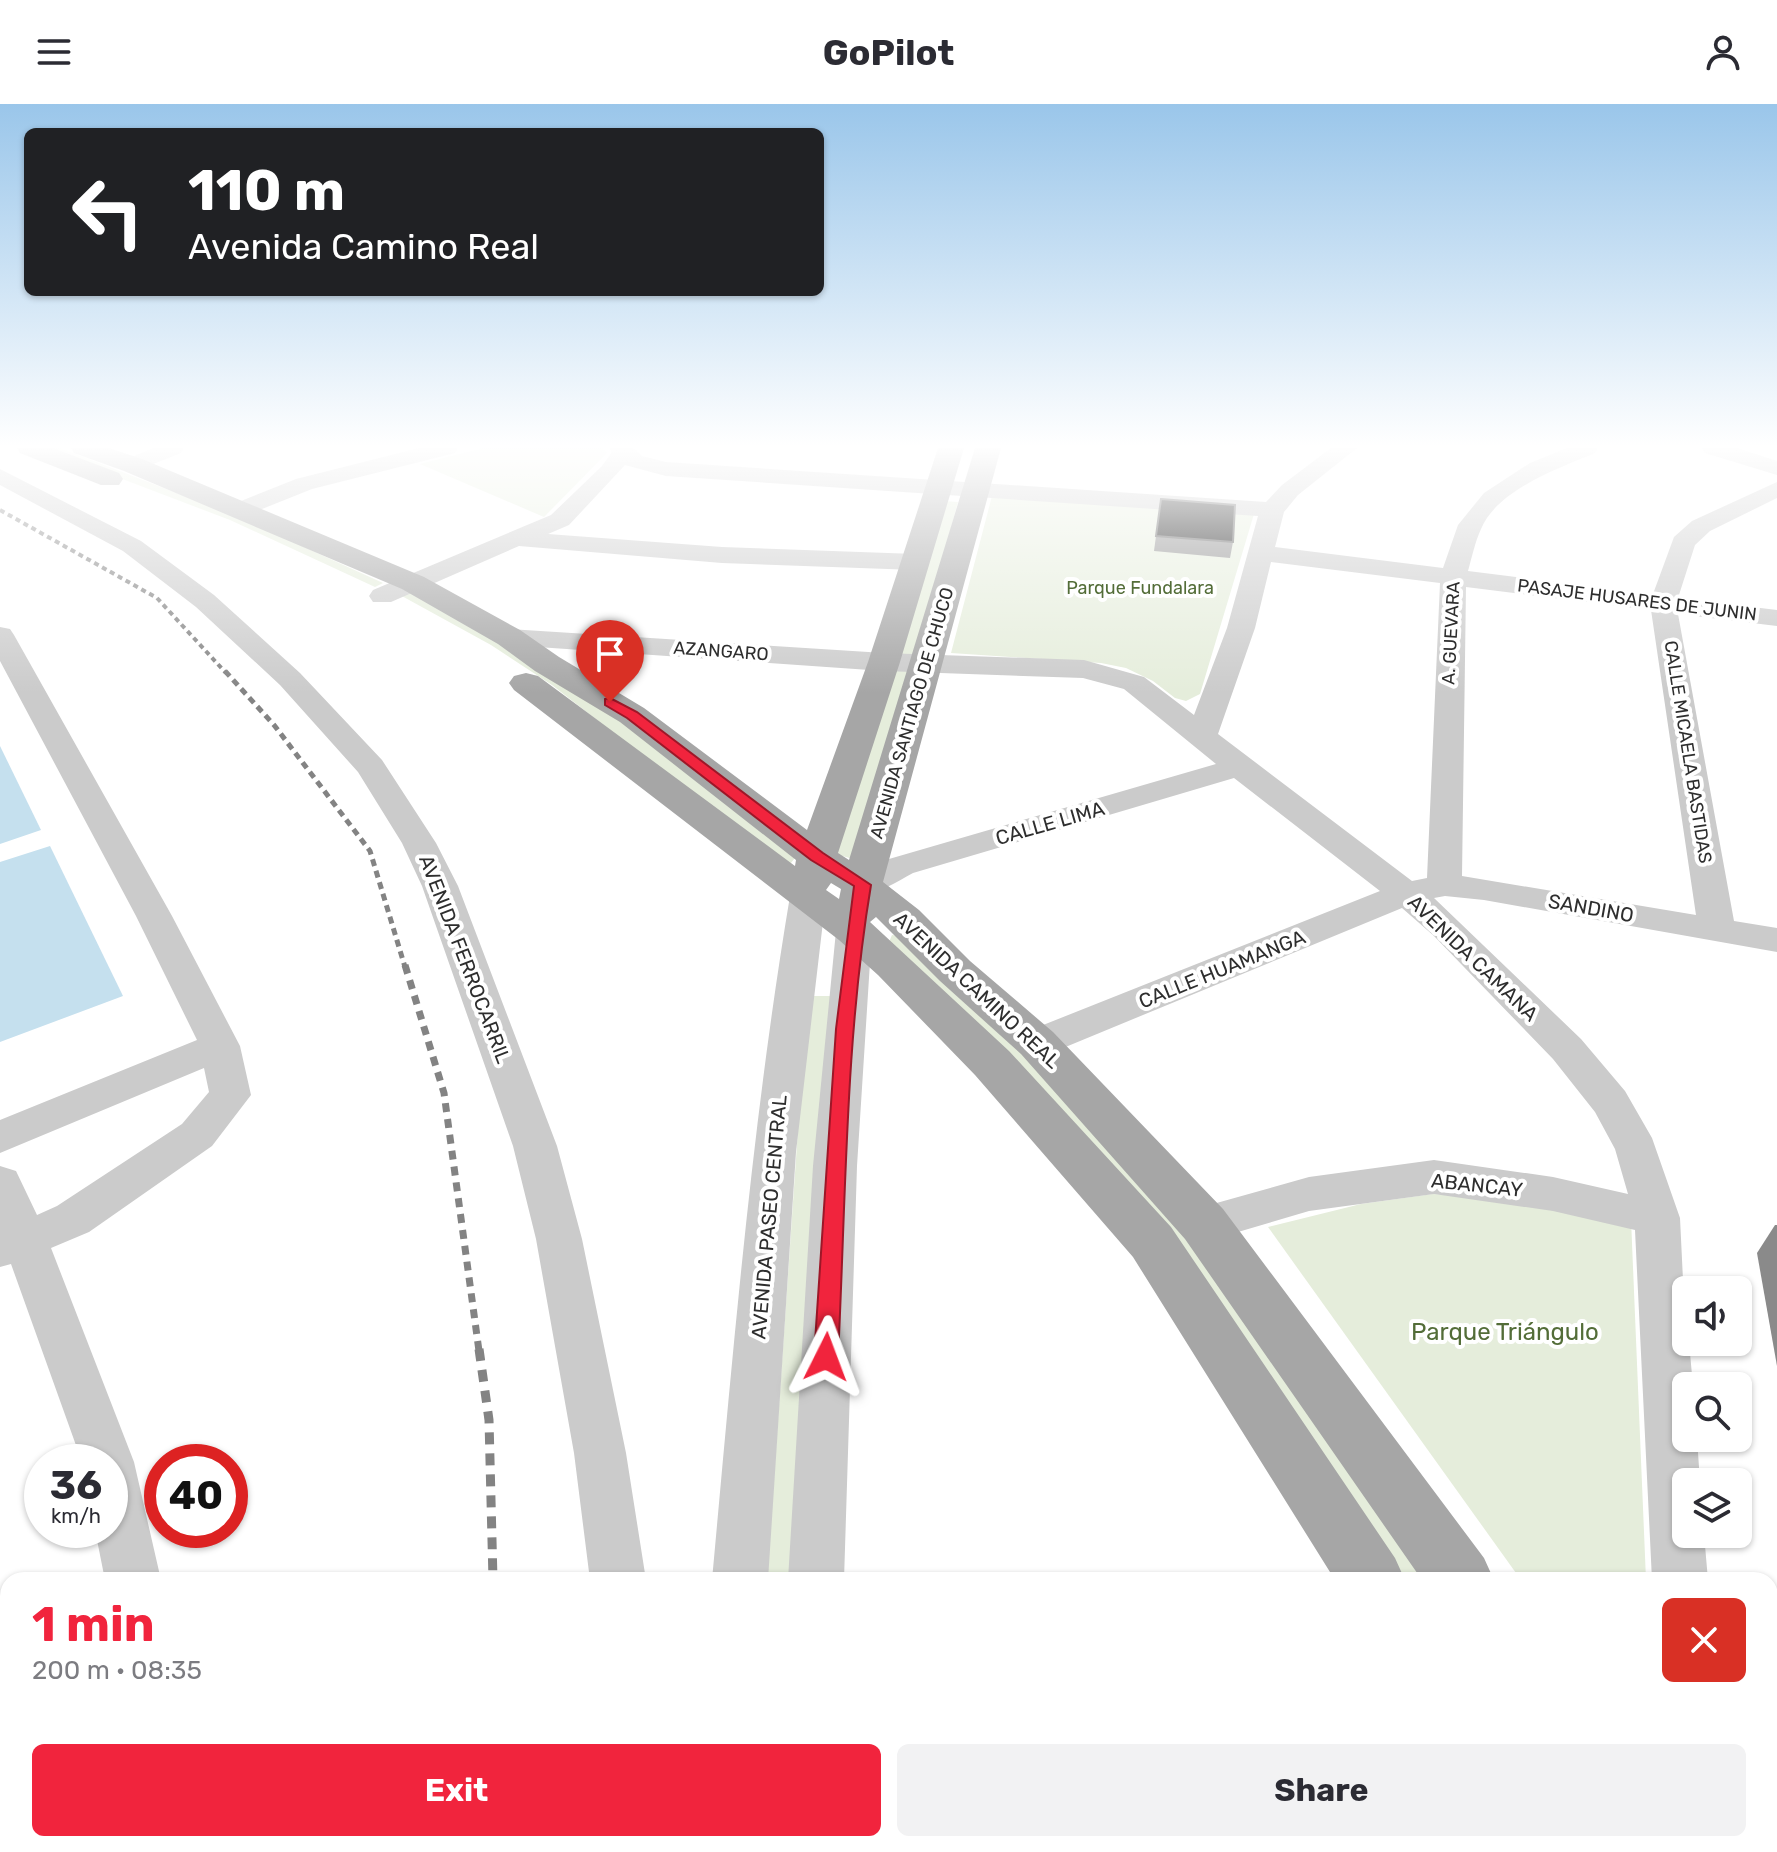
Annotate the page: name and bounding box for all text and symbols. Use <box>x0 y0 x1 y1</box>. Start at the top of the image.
icon: menu <box>32 30 76 74</box>
icon: person <box>1701 30 1745 74</box>
text: GoPilot <box>823 31 954 74</box>
text: 110 m <box>188 158 345 224</box>
icon: left <box>56 160 160 264</box>
text: Avenida Camino Real <box>188 225 539 268</box>
street label: PASAJE HUSARES DE JUNIN <box>1516 574 1758 626</box>
park label: Parque Fundalara <box>1066 577 1214 599</box>
street label: A. GUEVARA <box>1437 581 1465 685</box>
street label: AVENIDA SANTIAGO DE CHUCO <box>866 585 958 841</box>
pin <box>576 620 644 702</box>
icon: arrive <box>588 632 632 676</box>
street label: AZANGARO <box>673 637 769 665</box>
street label: CALLE MICAELA BASTIDAS <box>1660 639 1716 865</box>
street label: CALLE LIMA <box>993 796 1107 850</box>
street label: AVENIDA FERROCARRIL <box>414 851 516 1067</box>
street label: SANDINO <box>1546 889 1636 927</box>
street label: AVENIDA CAMANA <box>1403 890 1543 1026</box>
street label: AVENIDA CAMINO REAL <box>889 907 1065 1073</box>
street label: CALLE HUAMANGA <box>1135 925 1309 1013</box>
street label: AVENIDA PASEO CENTRAL <box>746 1094 792 1340</box>
street label: ABANCAY <box>1430 1168 1524 1202</box>
map controls <box>1672 1276 1752 1548</box>
button: sound <box>1672 1276 1752 1356</box>
position arrow <box>784 1315 868 1399</box>
park label: Parque Triángulo <box>1411 1318 1599 1346</box>
button: search <box>1672 1372 1752 1452</box>
speed limit sign: 40 <box>144 1444 248 1548</box>
text: 36 <box>50 1462 102 1509</box>
button: layers <box>1672 1468 1752 1548</box>
text: km/h <box>51 1504 101 1528</box>
text: 1 min <box>32 1596 155 1653</box>
button: close <box>1662 1598 1746 1682</box>
text: 200 m · 08:35 <box>32 1655 202 1686</box>
button: Exit <box>32 1744 881 1836</box>
button: Share <box>897 1744 1746 1836</box>

